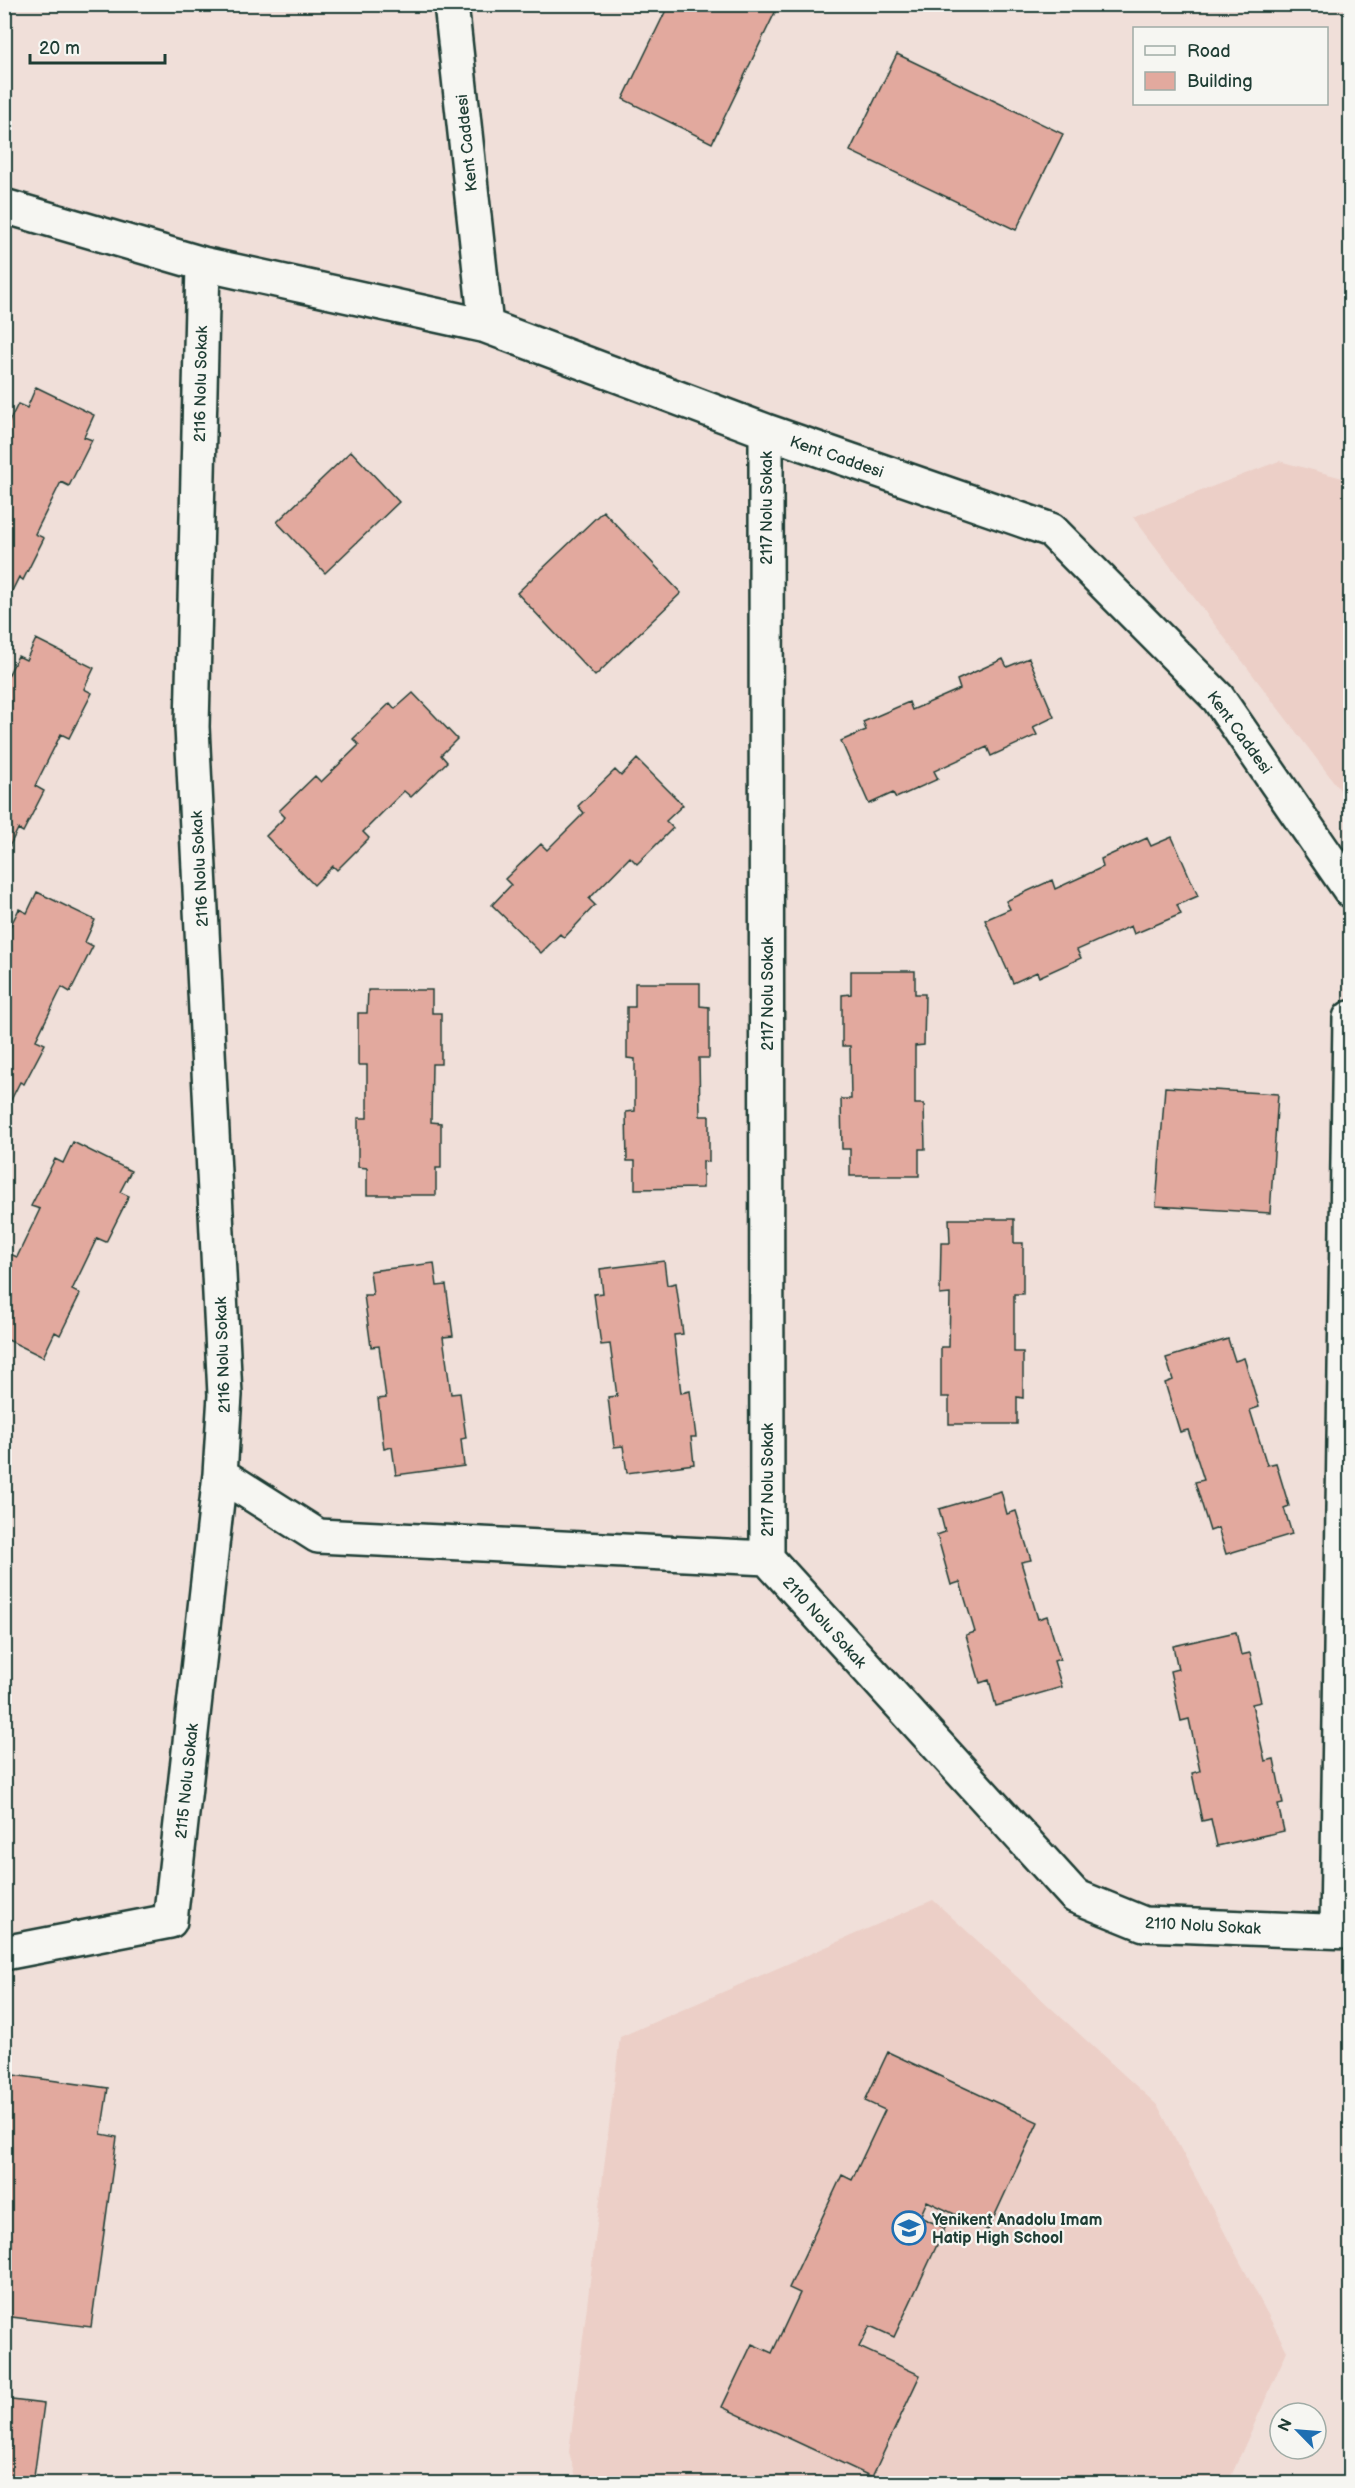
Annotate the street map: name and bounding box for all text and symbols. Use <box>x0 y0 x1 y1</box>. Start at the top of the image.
scale bar <box>30 27 165 65</box>
legend <box>1133 27 1328 105</box>
text: 20 m <box>39 38 80 59</box>
text: Road <box>1187 41 1231 62</box>
text: Building <box>1187 71 1253 92</box>
street label: Kent Caddesi <box>453 93 482 192</box>
street label: 2116 Nolu Sokak <box>191 325 212 442</box>
street label: Kent Caddesi <box>787 433 886 482</box>
street label: 2117 Nolu Sokak <box>758 451 777 565</box>
street label: Kent Caddesi <box>1202 688 1275 778</box>
street label: 2116 Nolu Sokak <box>188 810 213 928</box>
street label: 2117 Nolu Sokak <box>759 937 778 1051</box>
street label: 2116 Nolu Sokak <box>212 1296 235 1414</box>
street label: 2117 Nolu Sokak <box>759 1423 778 1537</box>
street label: 2110 Nolu Sokak <box>778 1573 870 1673</box>
street label: 2115 Nolu Sokak <box>172 1722 203 1840</box>
street label: 2110 Nolu Sokak <box>1144 1914 1262 1939</box>
school or university icon: Yenikent Anadolu Imam Hatip High School <box>891 2210 927 2246</box>
place label: Yenikent Anadolu Imam Hatip High School <box>932 2211 1102 2248</box>
north arrow <box>1268 2401 1328 2461</box>
text: N <box>1275 2416 1297 2435</box>

